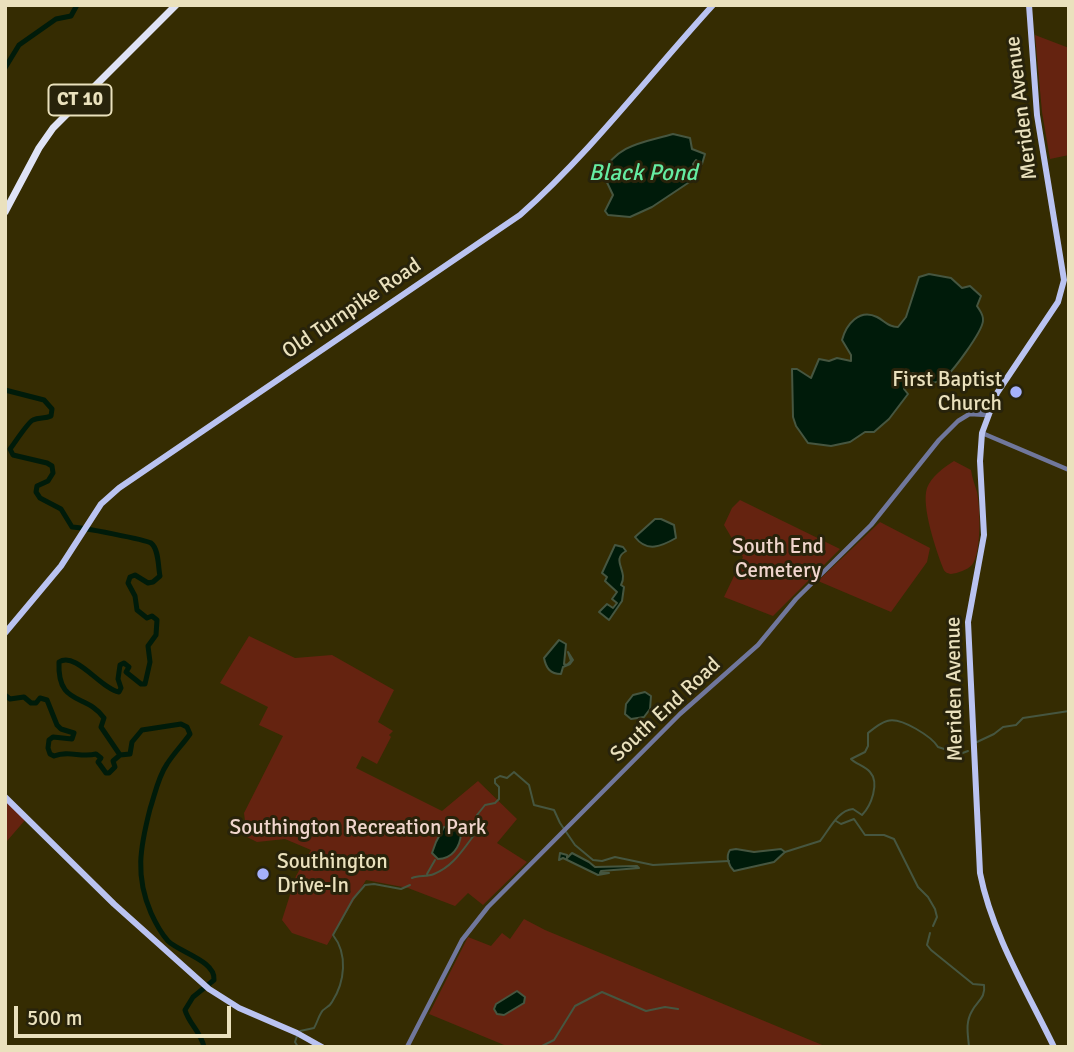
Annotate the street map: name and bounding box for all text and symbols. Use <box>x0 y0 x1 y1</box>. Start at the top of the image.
street label: Meriden Avenue <box>1001 35 1043 181</box>
road number: CT 10 <box>48 85 112 116</box>
water label: Black Pond <box>589 160 697 188</box>
street label: Old Turnpike Road <box>278 253 426 365</box>
place label: First Baptist Church <box>892 367 1002 417</box>
marker: First Baptist Church <box>1008 384 1024 400</box>
park label: South End Cemetery <box>732 534 824 584</box>
street label: Meriden Avenue <box>941 616 969 762</box>
street label: South End Road <box>606 653 726 767</box>
park label: Southington Recreation Park <box>230 815 486 841</box>
place label: Southington Drive-In <box>277 849 388 899</box>
marker: Southington Drive-In <box>255 866 271 882</box>
scale bar <box>18 992 234 1036</box>
text: 500 m <box>27 1005 82 1031</box>

